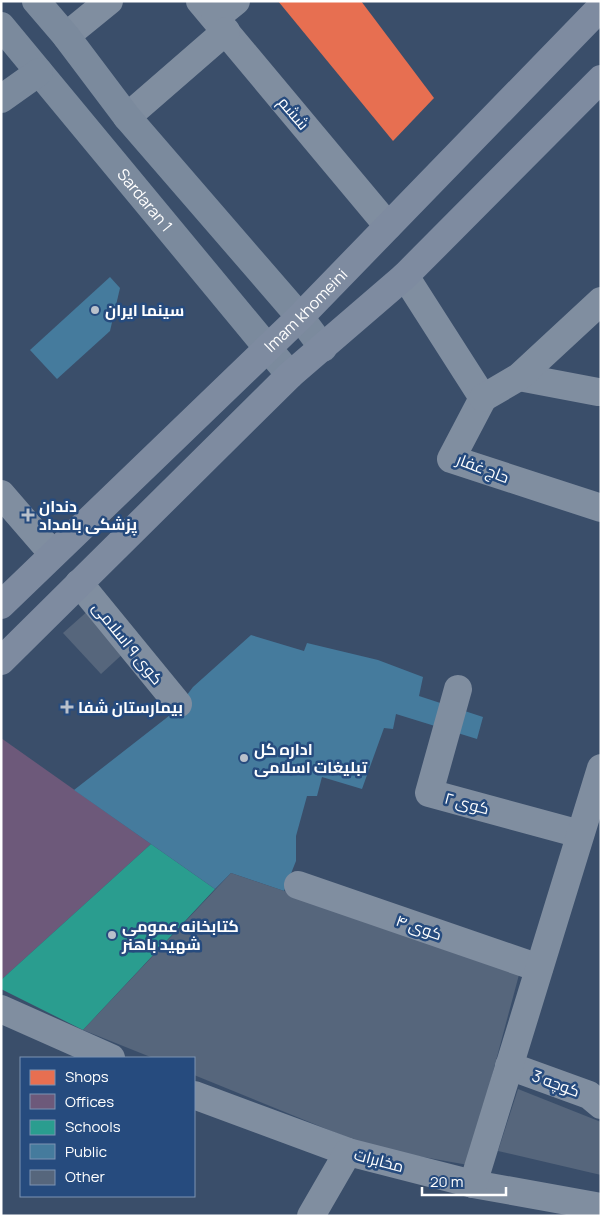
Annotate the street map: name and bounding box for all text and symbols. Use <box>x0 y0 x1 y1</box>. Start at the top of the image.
street label: ششم <box>273 92 314 135</box>
street label: Sardaran 1 <box>112 164 178 236</box>
street label: Imam khomeini <box>259 264 352 357</box>
place label: سینما ایران <box>105 299 184 321</box>
marker: سینما ایران <box>89 304 101 316</box>
street label: حاج غفار <box>452 448 512 489</box>
place label: دندان‌ پزشکی بامداد <box>39 495 137 536</box>
marker: دندان‌ پزشکی بامداد <box>21 508 35 522</box>
street label: کوی ۹ اسلامی <box>88 597 168 689</box>
place label: بیمارستان شفا <box>78 696 183 718</box>
marker: بیمارستان شفا <box>60 700 74 714</box>
place label: اداره کل تبلیغات اسلامی <box>254 738 368 778</box>
marker: اداره کل تبلیغات اسلامی <box>238 752 250 764</box>
street label: کوی ۲ <box>442 787 492 819</box>
street label: کوی ۴ <box>393 909 445 945</box>
place label: کتابخانه عمومی شهید باهنر <box>121 915 239 955</box>
marker: کتابخانه عمومی شهید باهنر <box>106 929 118 941</box>
legend <box>20 1057 195 1197</box>
street label: کوچه 3 <box>529 1064 583 1103</box>
text: Shops <box>65 1066 109 1087</box>
text: Offices <box>65 1091 114 1112</box>
text: Schools <box>65 1116 121 1137</box>
text: Public <box>65 1141 107 1162</box>
street label: مخابرات <box>352 1143 406 1177</box>
scale bar <box>422 1164 506 1196</box>
text: Other <box>65 1166 106 1187</box>
text: 20 m <box>430 1171 463 1192</box>

